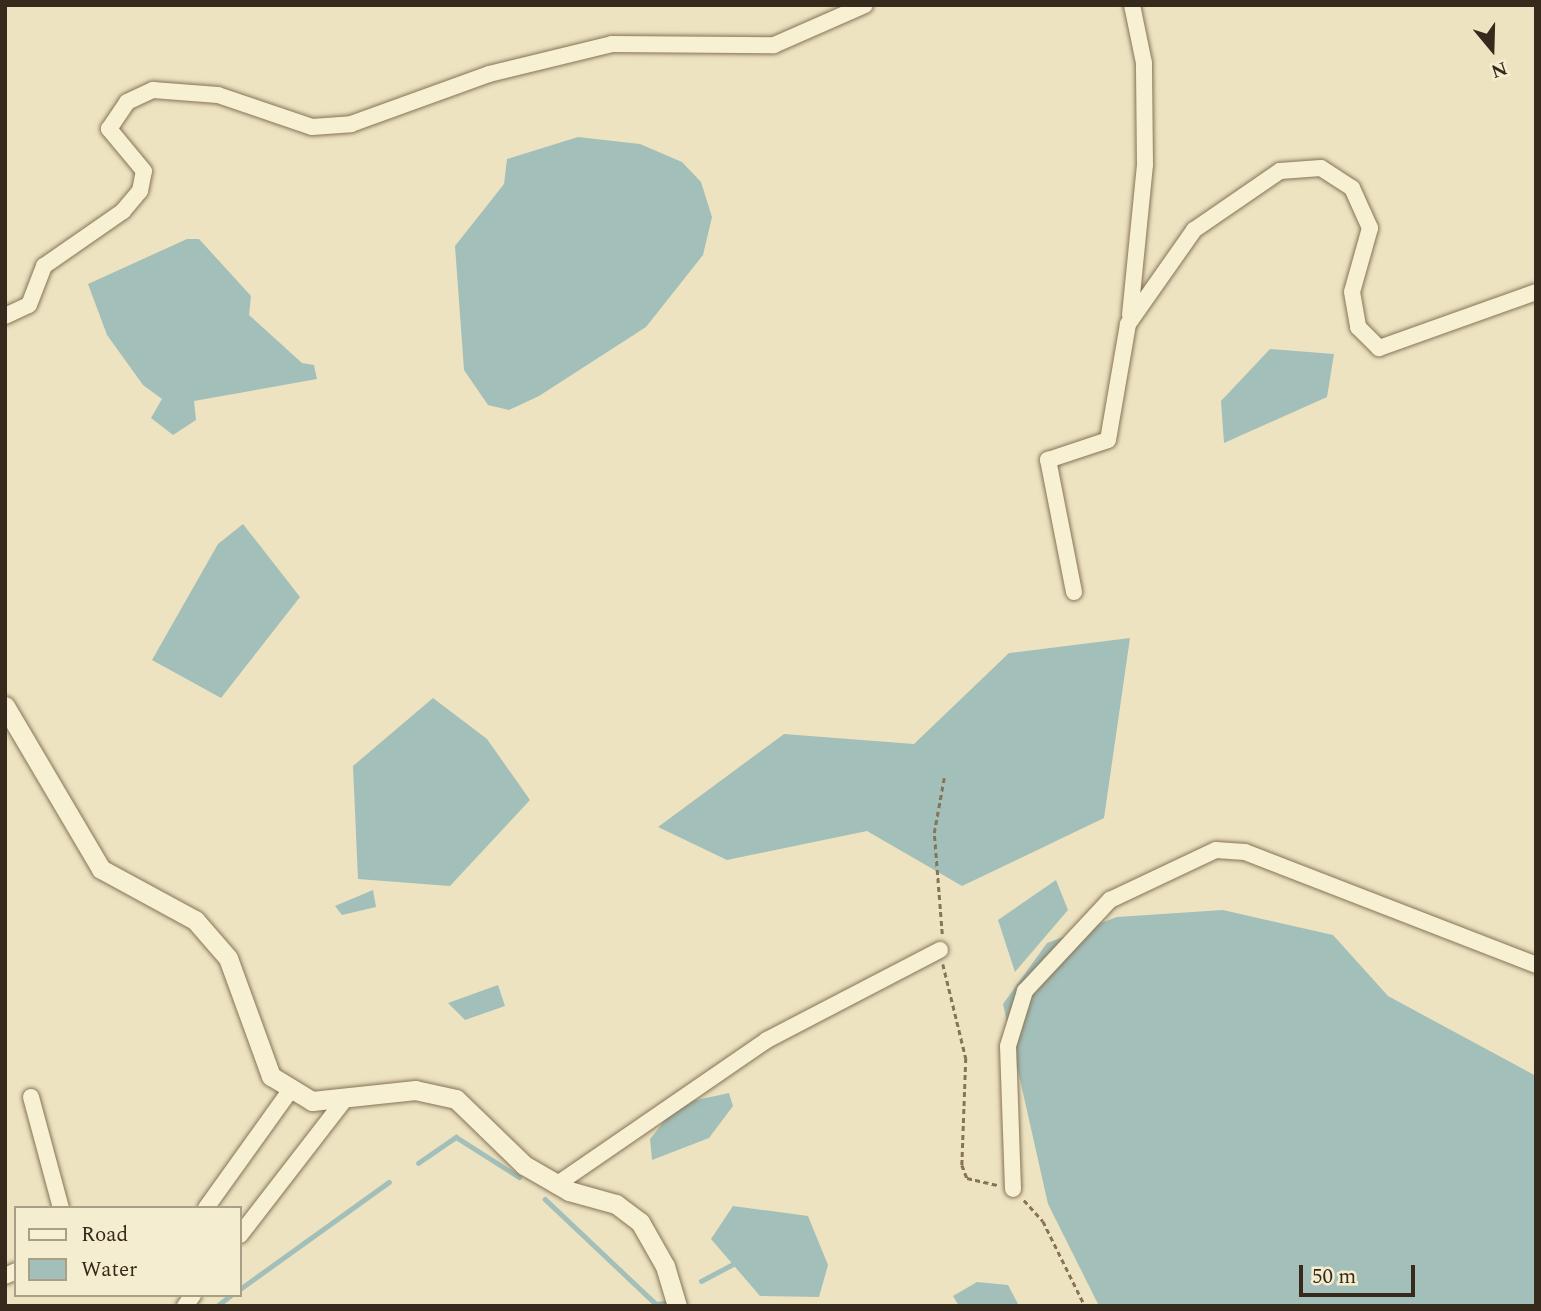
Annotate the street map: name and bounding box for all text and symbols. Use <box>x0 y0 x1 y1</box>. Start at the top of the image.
north arrow <box>1457 14 1527 84</box>
text: N <box>1487 53 1511 86</box>
legend <box>14 1206 242 1297</box>
text: Road <box>81 1219 128 1251</box>
scale bar <box>1303 1252 1418 1296</box>
text: Water <box>81 1254 137 1286</box>
text: 50 m <box>1312 1261 1356 1293</box>

